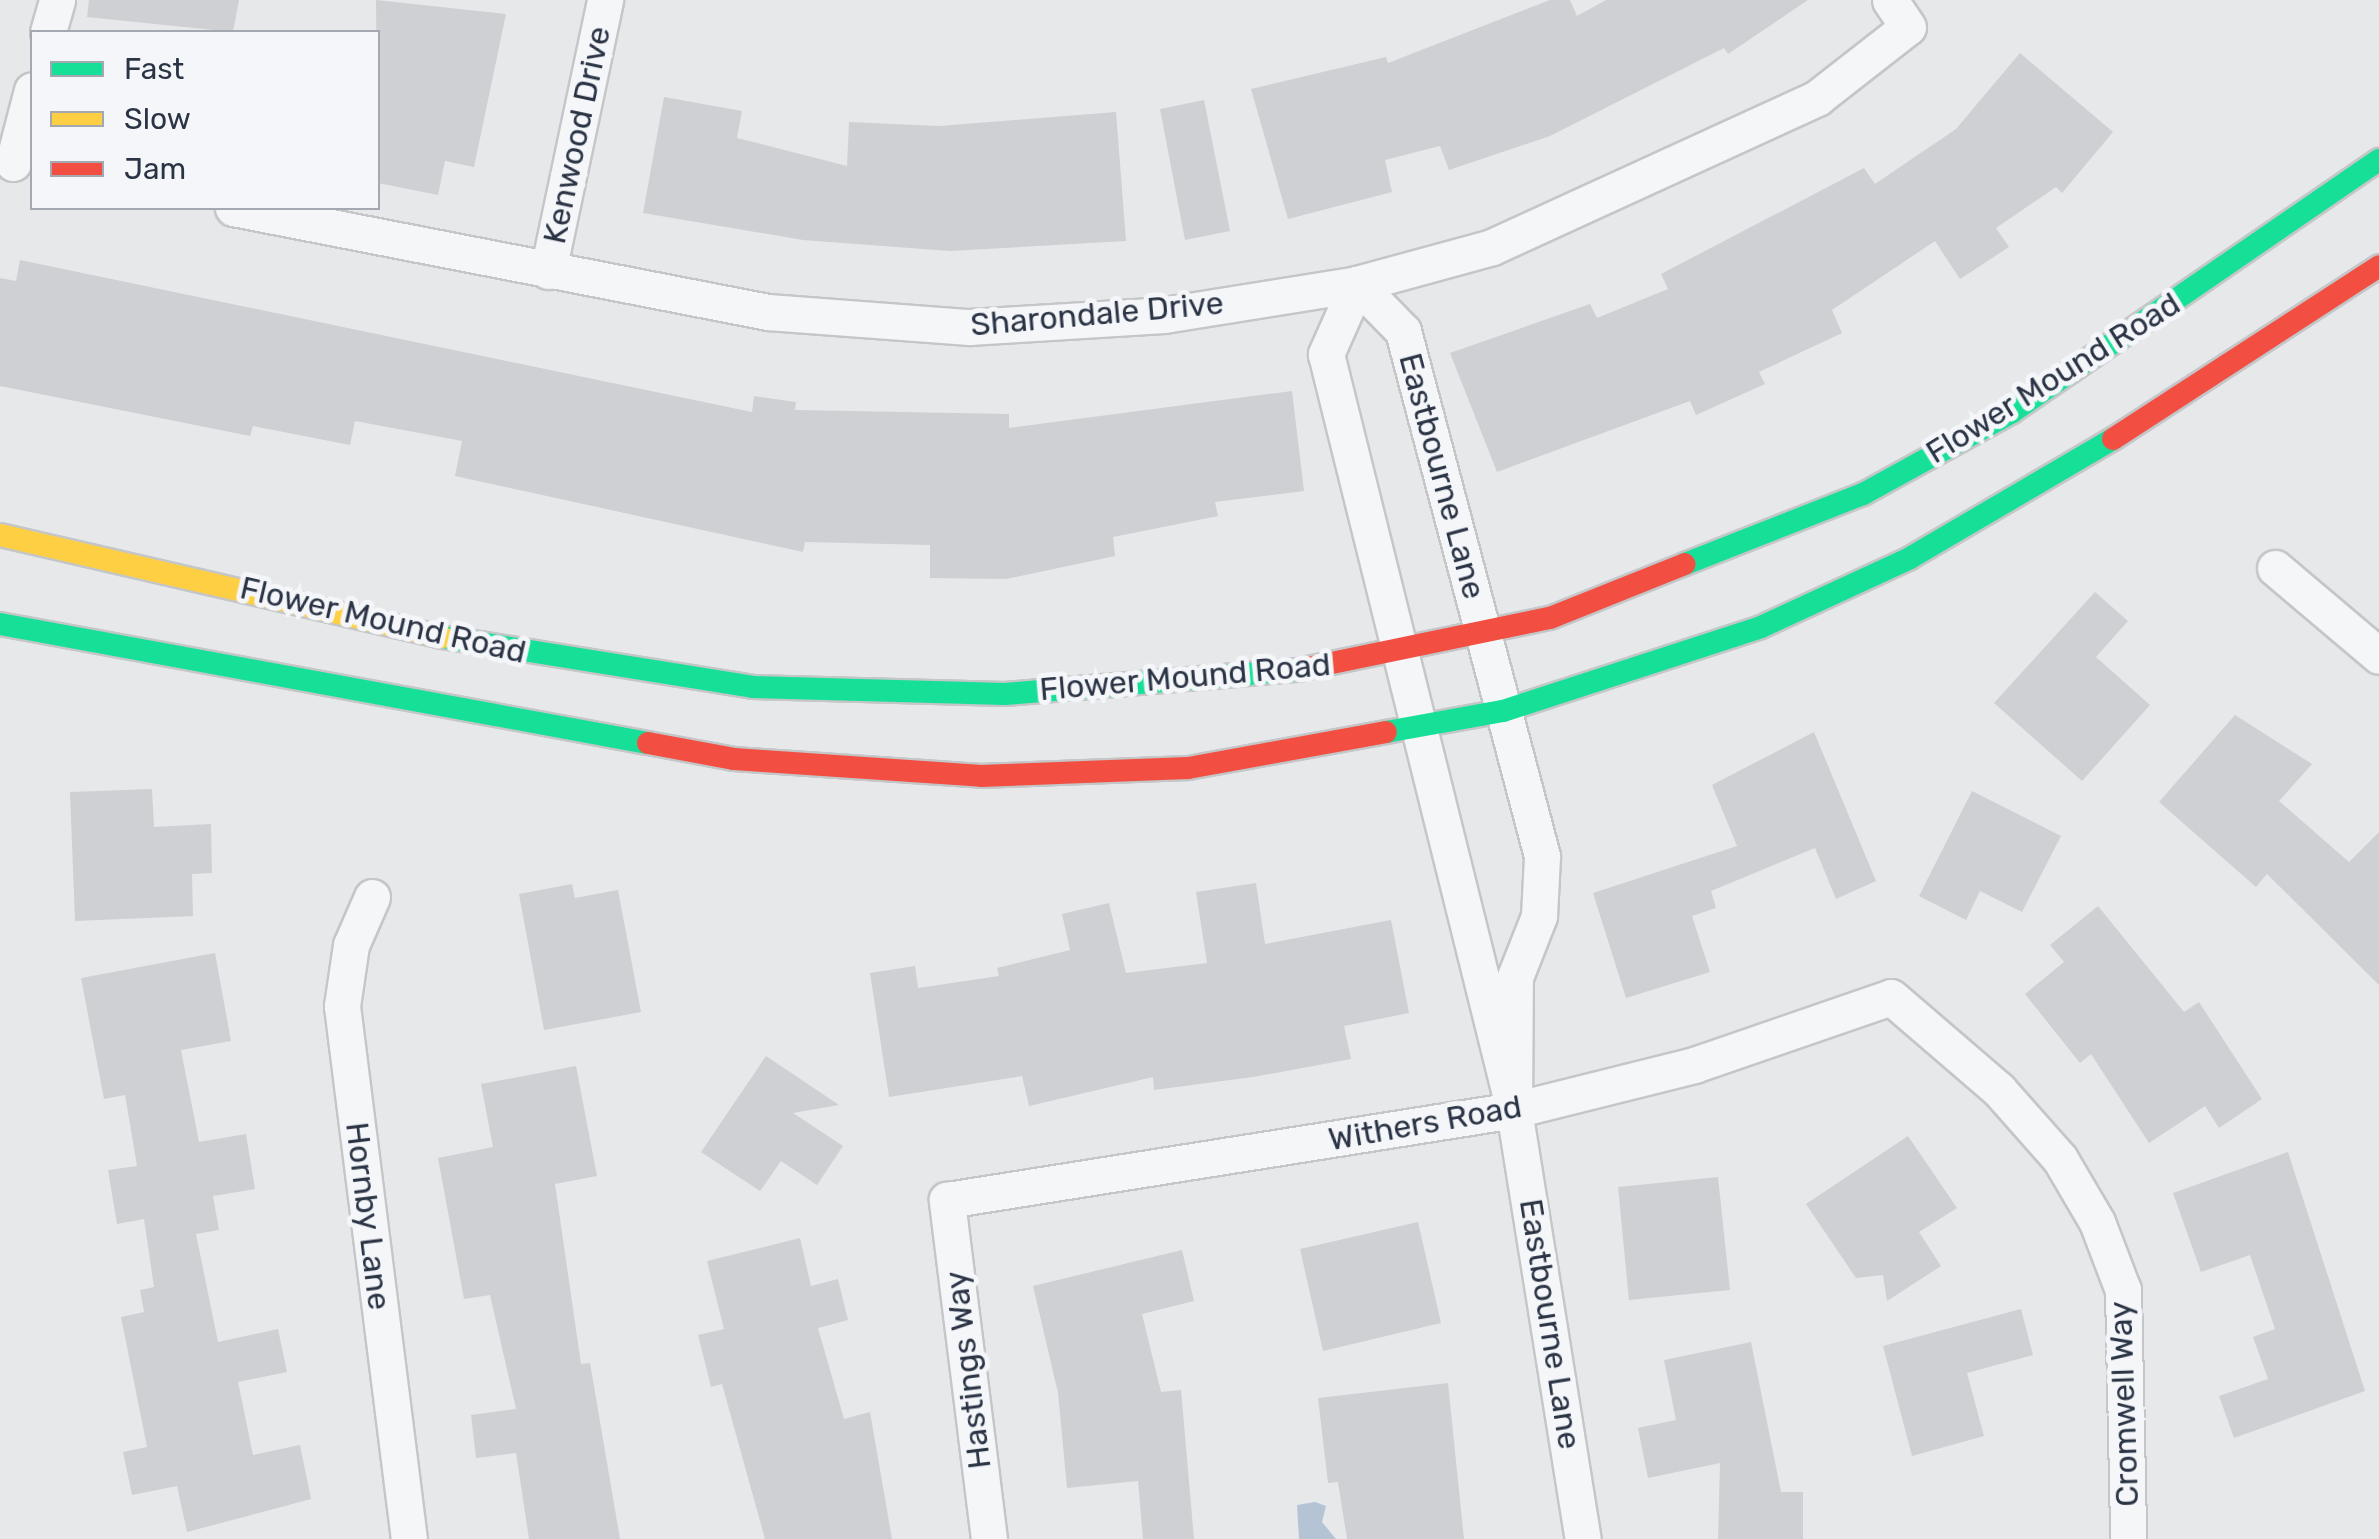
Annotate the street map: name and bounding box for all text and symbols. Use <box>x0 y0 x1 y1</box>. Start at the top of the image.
street label: Kenwood Drive <box>535 23 619 247</box>
legend <box>30 30 380 210</box>
text: Fast <box>124 51 184 87</box>
text: Slow <box>124 101 191 137</box>
text: Jam <box>124 151 186 187</box>
street label: Sharondale Drive <box>969 284 1225 344</box>
street label: Flower Mound Road <box>1919 284 2187 472</box>
street label: Eastbourne Lane <box>1391 349 1493 603</box>
street label: Flower Mound Road <box>236 568 530 672</box>
street label: Flower Mound Road <box>1038 645 1332 709</box>
street label: Withers Road <box>1325 1087 1525 1159</box>
street label: Hornby Lane <box>337 1120 399 1312</box>
street label: Eastbourne Lane <box>1511 1196 1589 1452</box>
street label: Hastings Way <box>937 1269 999 1471</box>
street label: Cromwell Way <box>2101 1300 2147 1508</box>

